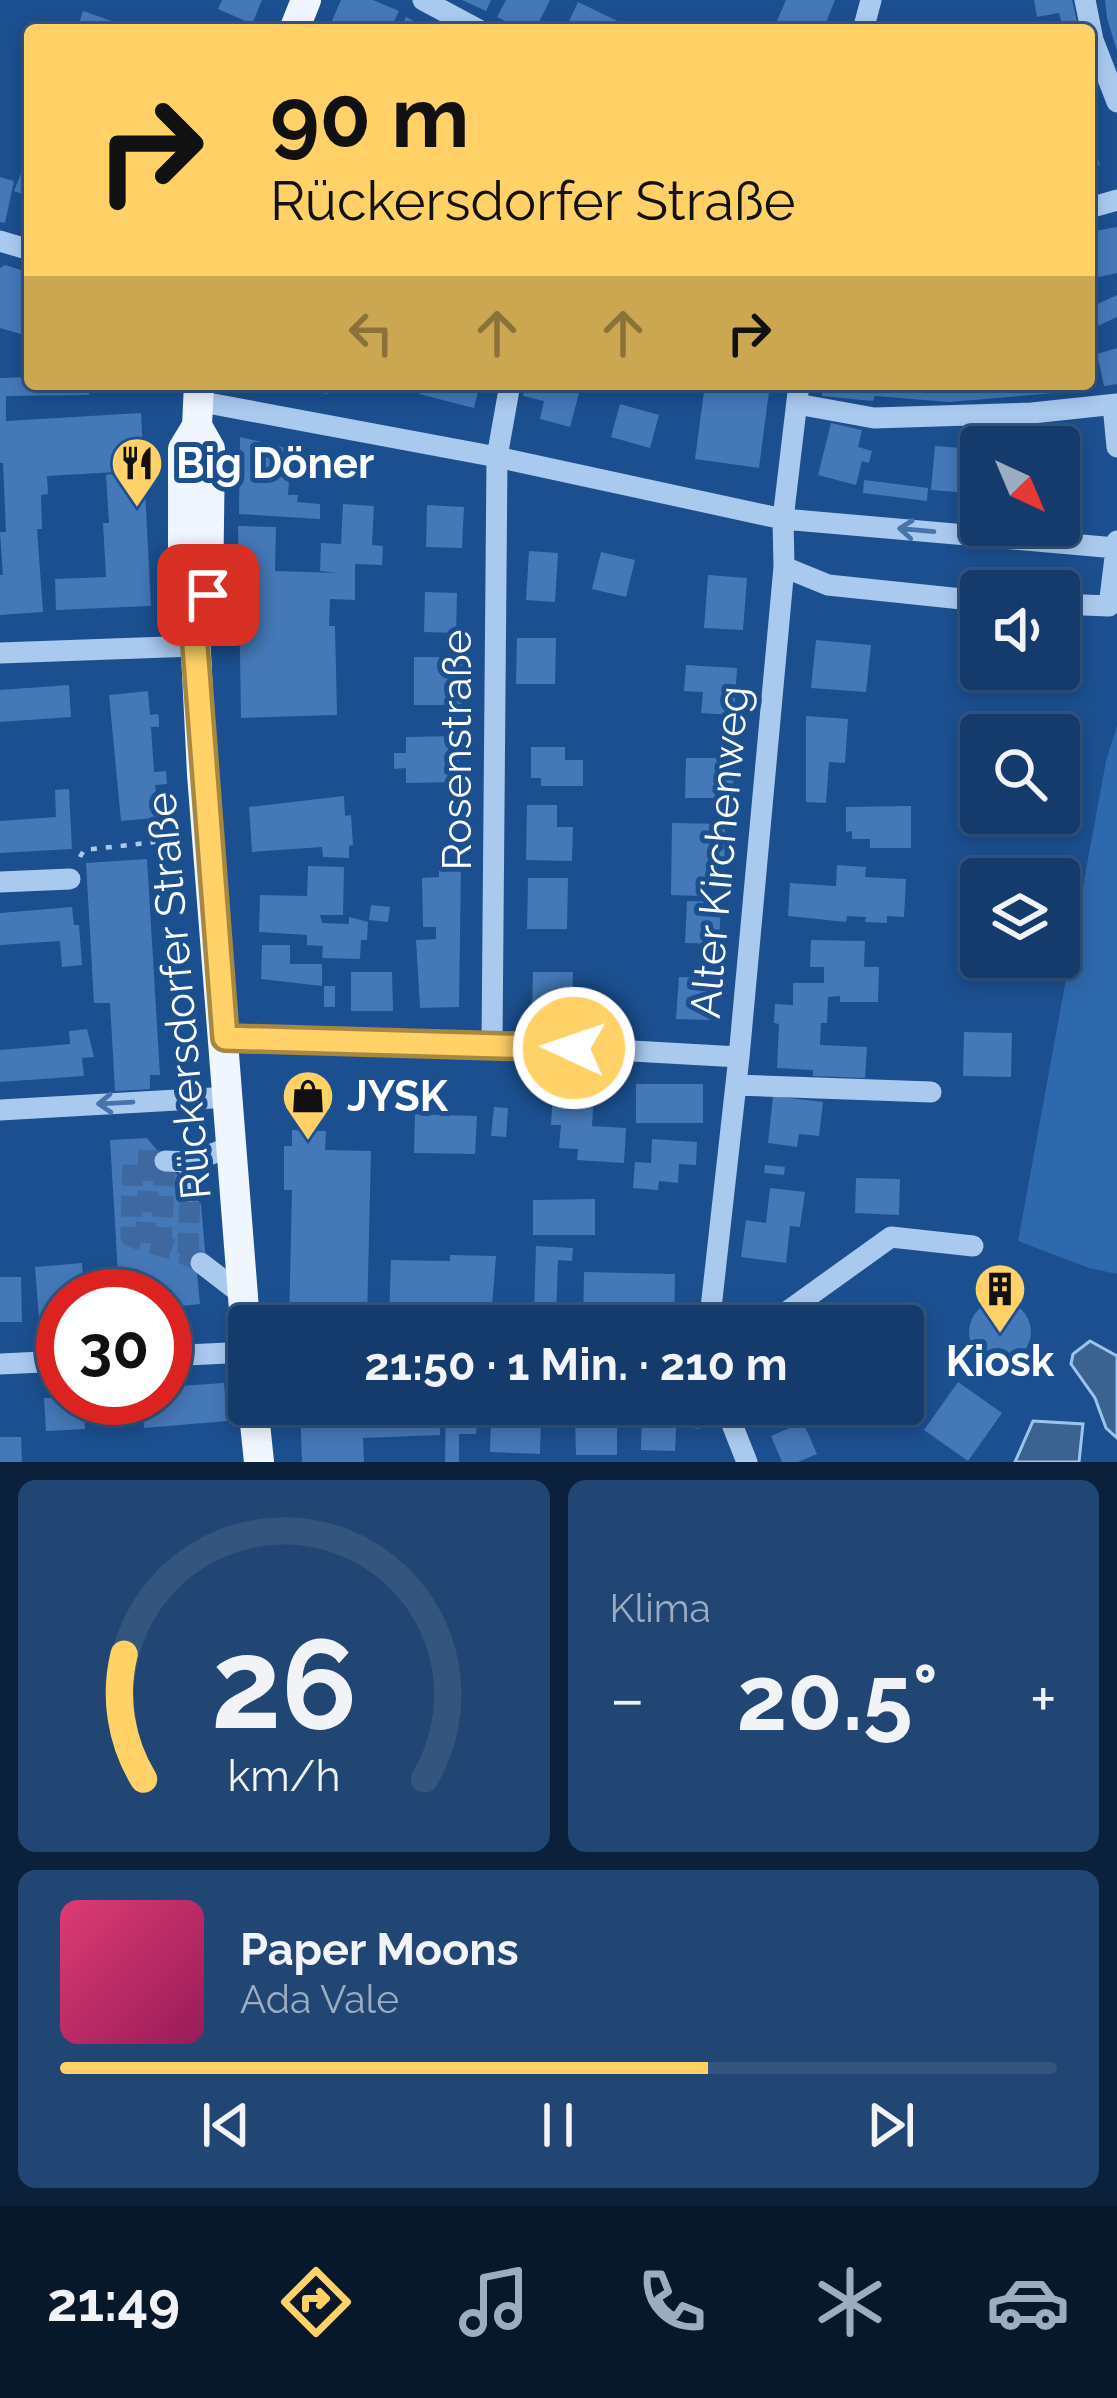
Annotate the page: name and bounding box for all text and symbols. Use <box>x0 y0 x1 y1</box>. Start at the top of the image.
text: 90 m <box>270 68 469 167</box>
icon: right <box>72 72 228 228</box>
text: Rückersdorfer Straße <box>270 169 795 233</box>
icon: left <box>338 300 404 366</box>
icon: ahead <box>464 300 530 366</box>
icon: ahead <box>590 300 656 366</box>
icon: right <box>716 300 782 366</box>
north arrow <box>960 426 1080 546</box>
map controls <box>960 426 1080 978</box>
restaurant icon: Big Döner <box>109 435 165 509</box>
place label: Big Döner <box>176 439 374 488</box>
one-way arrow <box>897 518 936 541</box>
pin <box>157 544 259 646</box>
icon: arrive <box>175 562 241 628</box>
button: sound <box>960 570 1080 690</box>
street label: Rosenstraße <box>432 630 481 870</box>
street label: Alter Kirchenweg <box>681 684 758 1020</box>
button: search <box>960 714 1080 834</box>
street label: Rückersdorfer Straße <box>136 790 221 1202</box>
button: layers <box>960 858 1080 978</box>
position arrow <box>511 985 637 1111</box>
shop icon: JYSK <box>280 1068 336 1142</box>
place label: JYSK <box>347 1072 449 1121</box>
one-way arrow <box>96 1092 135 1115</box>
building icon: Kiosk <box>972 1261 1028 1335</box>
speed limit sign: 30 <box>36 1269 192 1425</box>
place label: Kiosk <box>946 1337 1055 1386</box>
text: 21:50 · 1 Min. · 210 m <box>364 1338 788 1391</box>
text: Klima <box>610 1585 711 1631</box>
text: 26 <box>211 1611 357 1757</box>
text: 20.5° <box>736 1645 938 1751</box>
text: − <box>610 1660 645 1737</box>
text: + <box>1030 1660 1057 1737</box>
text: km/h <box>227 1751 340 1801</box>
text: Paper Moons <box>240 1923 519 1976</box>
text: Ada Vale <box>240 1976 399 2022</box>
icon: previous <box>193 2092 259 2158</box>
icon: pause <box>525 2092 591 2158</box>
icon: next <box>858 2092 924 2158</box>
icon: directions <box>274 2260 358 2344</box>
icon: music <box>452 2260 536 2344</box>
icon: phone <box>630 2260 714 2344</box>
icon: climate <box>808 2260 892 2344</box>
icon: car <box>986 2260 1070 2344</box>
text: 21:49 <box>47 2270 180 2334</box>

